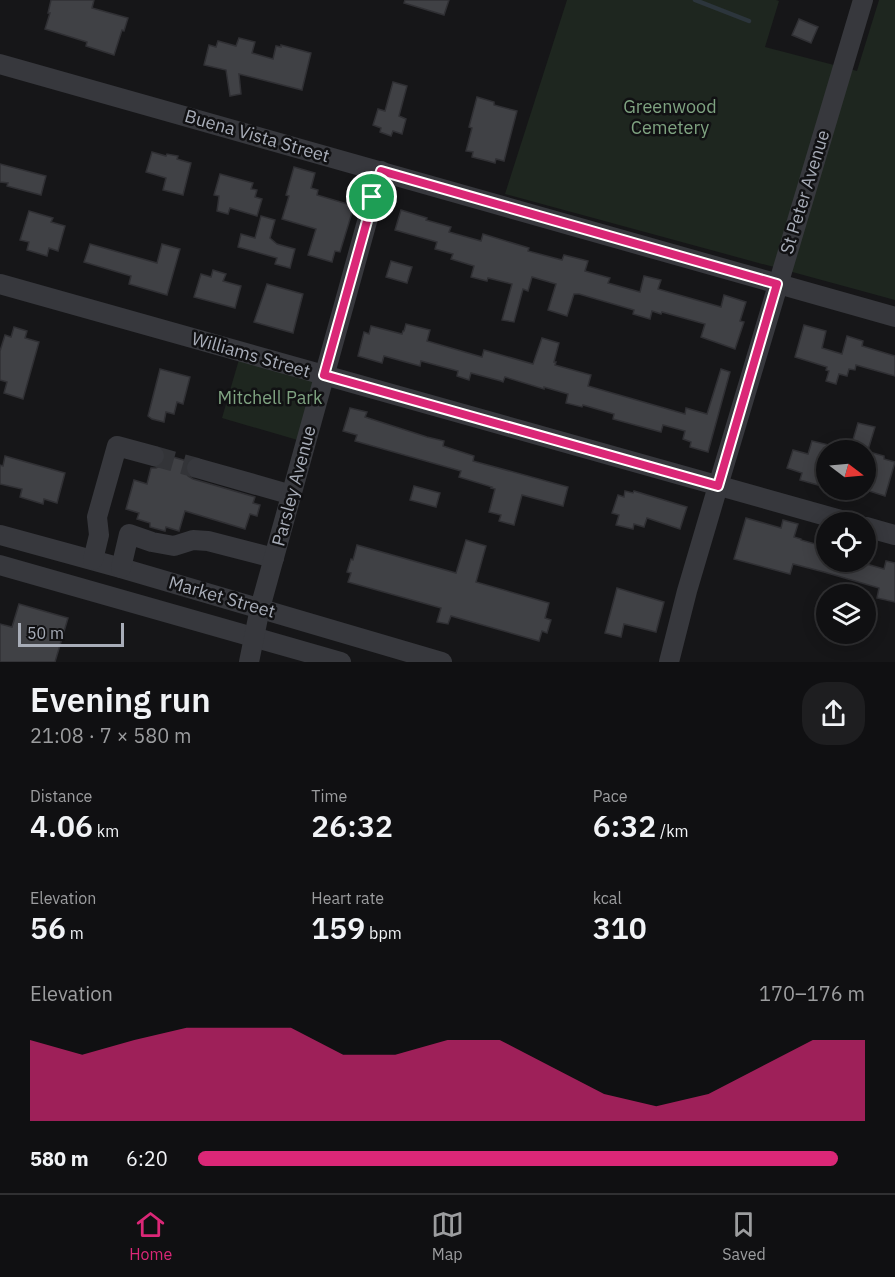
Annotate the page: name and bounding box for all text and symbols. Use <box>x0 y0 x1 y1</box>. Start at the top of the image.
park label: Greenwood Cemetery <box>623 95 717 139</box>
street label: Buena Vista Street <box>182 104 332 167</box>
street label: St Peter Avenue <box>775 127 834 257</box>
pin <box>346 171 397 222</box>
icon: arrive <box>355 180 388 213</box>
street label: Williams Street <box>189 327 313 382</box>
park label: Mitchell Park <box>218 386 323 409</box>
street label: Parsley Avenue <box>266 423 321 549</box>
north arrow <box>816 440 876 500</box>
map controls <box>816 440 876 644</box>
button: locate <box>816 512 876 572</box>
street label: Market Street <box>166 570 278 623</box>
button: layers <box>816 584 876 644</box>
scale bar <box>18 620 124 648</box>
text: 50 m <box>27 623 64 643</box>
text: Evening run <box>30 678 211 721</box>
button: share <box>802 682 865 745</box>
text: 21:08 · 7 × 580 m <box>30 722 191 749</box>
text: Distance <box>30 786 92 806</box>
text: Time <box>311 786 347 806</box>
text: Pace <box>593 786 627 806</box>
text: 4.06 <box>30 806 93 845</box>
text: 26:32 <box>311 806 393 845</box>
text: 6:32 <box>593 806 656 845</box>
text: km <box>93 821 119 841</box>
text: /km <box>656 821 689 841</box>
text: Elevation <box>30 888 96 908</box>
text: Heart rate <box>311 888 384 908</box>
text: kcal <box>593 888 622 908</box>
text: 56 <box>30 908 66 947</box>
text: 159 <box>311 908 365 947</box>
text: 310 <box>593 908 647 947</box>
text: m <box>66 923 84 943</box>
text: bpm <box>365 923 402 943</box>
text: Elevation <box>30 980 113 1007</box>
text: 170–176 m <box>759 980 865 1007</box>
text: 580 m <box>30 1145 89 1172</box>
text: 6:20 <box>126 1145 168 1172</box>
tab: Home <box>129 1208 172 1264</box>
tab: Map <box>431 1208 464 1264</box>
tab: Saved <box>722 1208 766 1264</box>

